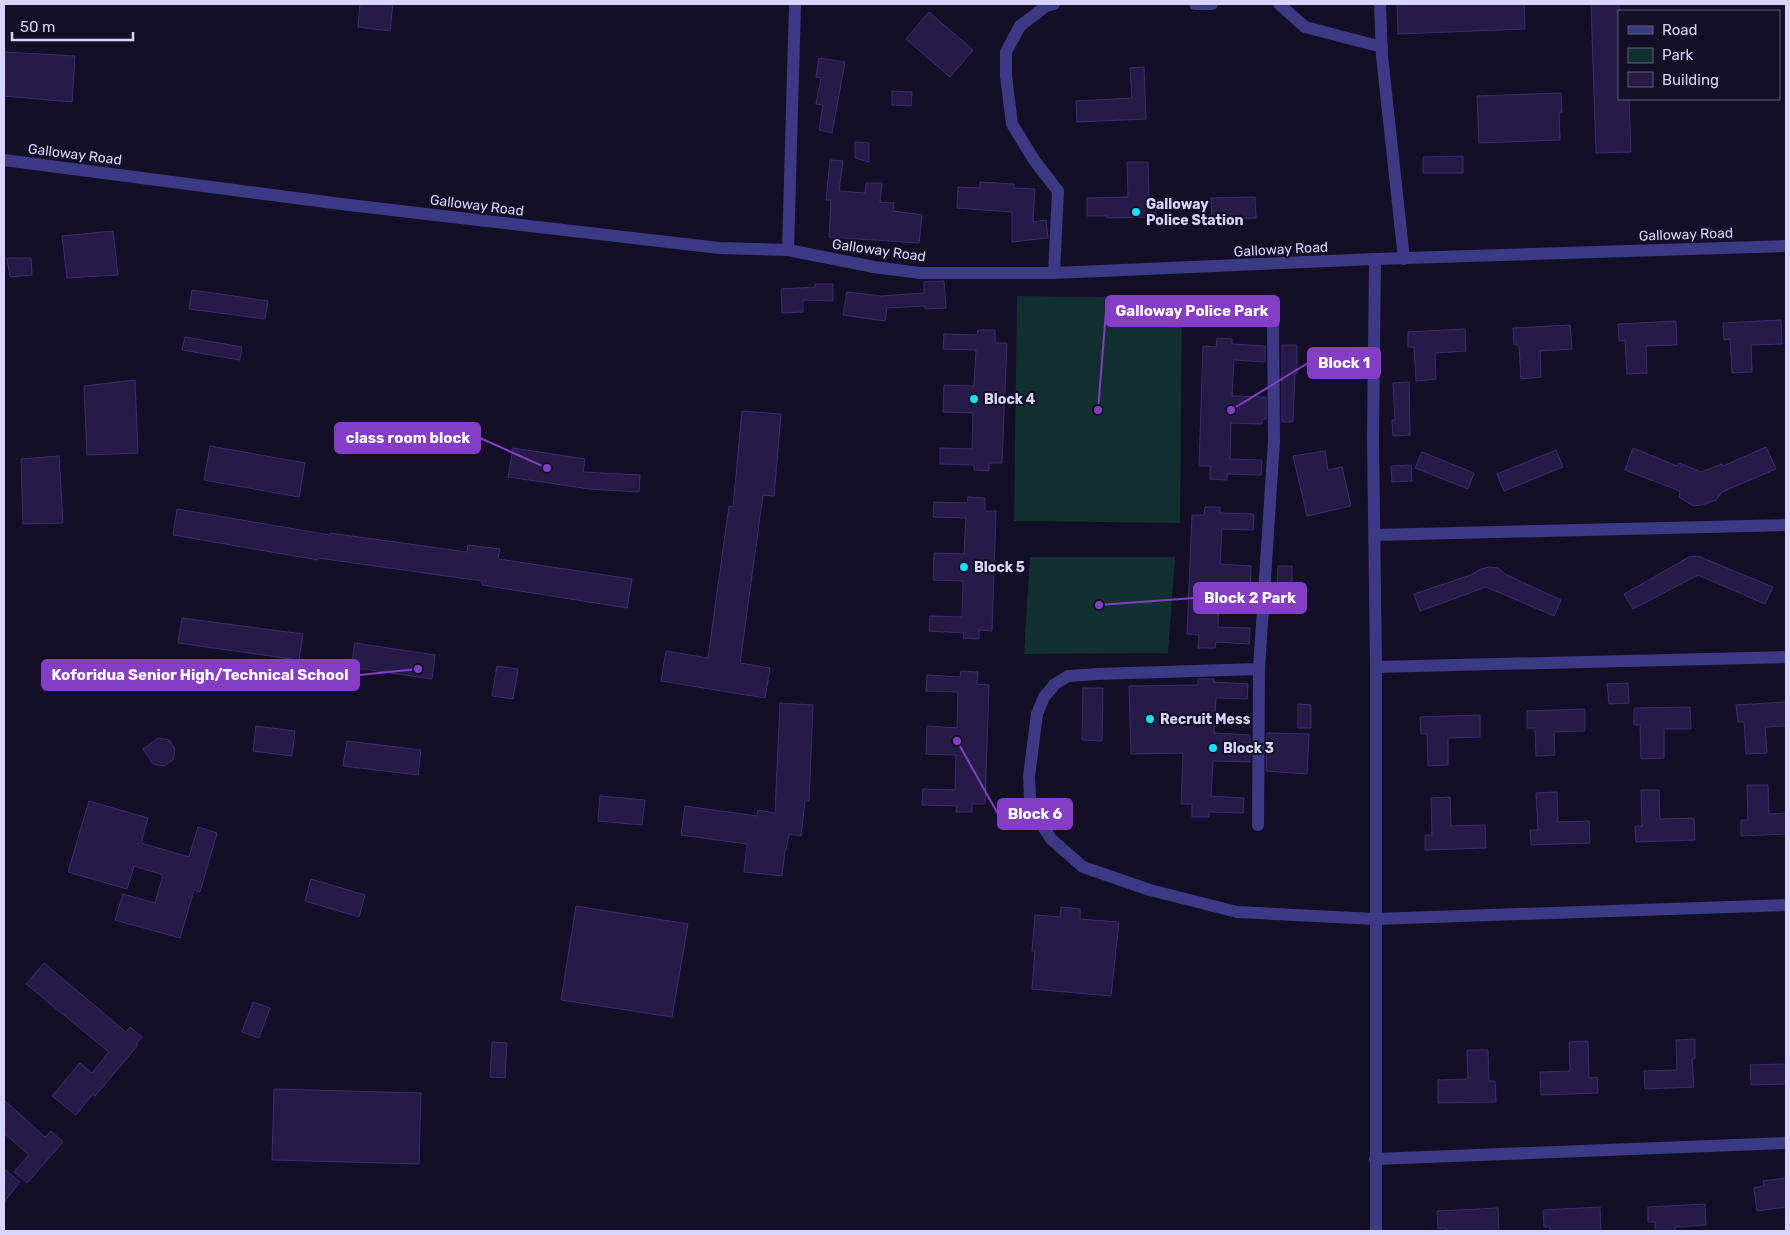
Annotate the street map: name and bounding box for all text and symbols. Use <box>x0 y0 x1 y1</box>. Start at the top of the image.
scale bar <box>12 10 134 42</box>
legend <box>1618 10 1780 100</box>
text: 50 m <box>20 18 55 36</box>
text: Road <box>1662 21 1698 39</box>
text: Park <box>1662 46 1693 64</box>
text: Building <box>1662 71 1719 89</box>
street label: Galloway Road <box>27 140 123 169</box>
street label: Galloway Road <box>429 191 525 220</box>
place label: Galloway Police Station <box>1146 196 1244 229</box>
marker: Galloway Police Station <box>1130 206 1142 218</box>
street label: Galloway Road <box>1639 224 1734 245</box>
street label: Galloway Road <box>831 236 927 265</box>
street label: Galloway Road <box>1233 239 1329 260</box>
callout: Galloway Police Park <box>1106 296 1279 326</box>
text: Galloway Police Park <box>1116 302 1269 320</box>
callout: Block 1 <box>1308 348 1380 378</box>
text: Block 1 <box>1318 354 1370 372</box>
place label: Block 4 <box>984 391 1036 408</box>
marker: Block 4 <box>968 393 980 405</box>
callout: class room block <box>335 423 480 453</box>
text: class room block <box>346 429 470 447</box>
place label: Block 5 <box>974 559 1025 576</box>
marker: Block 5 <box>958 561 970 573</box>
callout: Block 2 Park <box>1194 583 1306 613</box>
text: Block 2 Park <box>1204 589 1296 607</box>
callout: Koforidua Senior High/Technical School <box>42 660 359 690</box>
text: Koforidua Senior High/Technical School <box>52 666 348 684</box>
place label: Recruit Mess <box>1160 711 1251 728</box>
marker: Recruit Mess <box>1144 713 1156 725</box>
place label: Block 3 <box>1223 740 1274 757</box>
marker: Block 3 <box>1207 742 1219 754</box>
callout: Block 6 <box>998 799 1072 829</box>
text: Block 6 <box>1008 805 1062 823</box>

